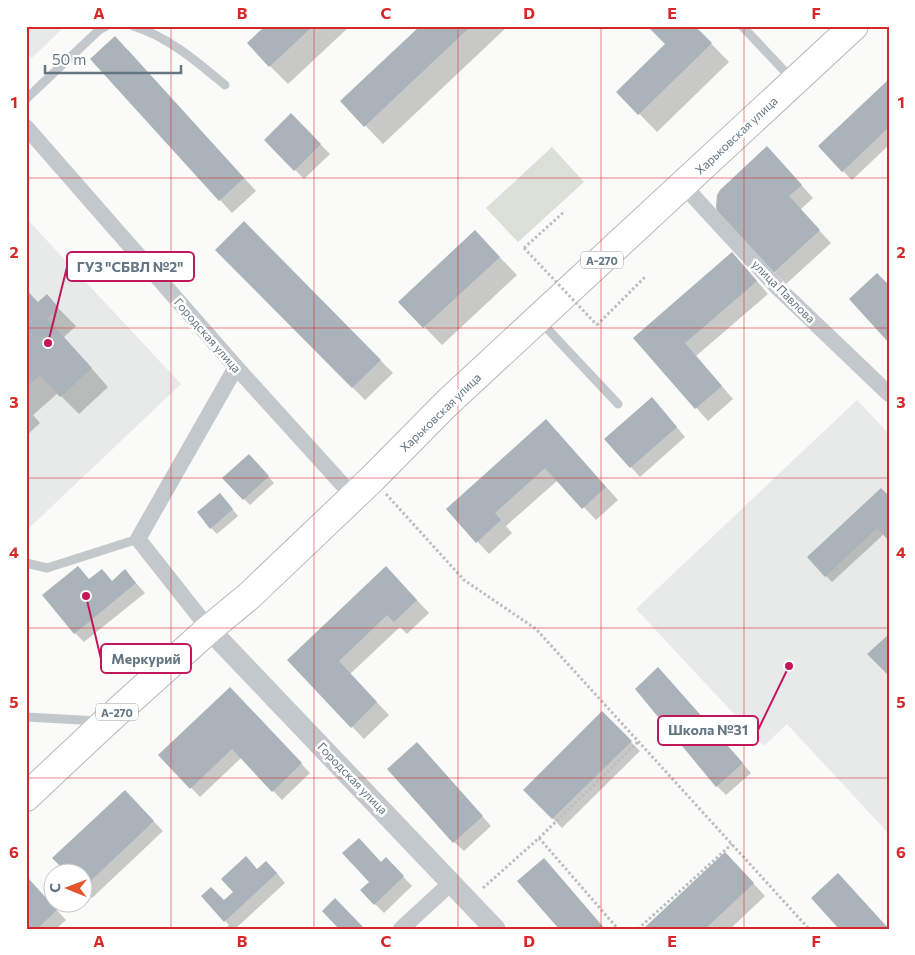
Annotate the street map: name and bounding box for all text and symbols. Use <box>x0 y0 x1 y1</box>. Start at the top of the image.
text: A <box>93 3 105 22</box>
text: B <box>237 3 248 22</box>
text: C <box>381 3 392 22</box>
text: D <box>523 3 535 22</box>
text: E <box>667 3 677 22</box>
text: F <box>811 3 821 22</box>
scale bar <box>45 42 181 74</box>
text: 50 m <box>52 50 86 68</box>
text: 1 <box>10 92 18 111</box>
text: 1 <box>897 92 905 111</box>
street label: Харьковская улица <box>692 93 780 177</box>
text: 2 <box>9 242 19 261</box>
text: 2 <box>896 242 906 261</box>
callout: ГУЗ "СБВЛ №2" <box>67 252 194 281</box>
road number: А-270 <box>581 252 623 268</box>
street label: улица Павлова <box>750 257 818 325</box>
text: ГУЗ "СБВЛ №2" <box>77 258 183 275</box>
street label: Городская улица <box>172 295 244 375</box>
street label: Харьковская улица <box>397 370 483 454</box>
text: 3 <box>9 392 19 411</box>
text: 3 <box>896 392 906 411</box>
text: 4 <box>9 542 19 561</box>
text: 4 <box>896 542 906 561</box>
callout: Меркурий <box>101 644 191 673</box>
text: Меркурий <box>111 650 181 667</box>
text: 5 <box>9 692 19 711</box>
text: 5 <box>896 692 906 711</box>
road number: А-270 <box>96 704 138 720</box>
callout: Школа №31 <box>658 716 758 745</box>
text: Школа №31 <box>668 721 748 738</box>
street label: Городская улица <box>315 739 391 817</box>
text: 6 <box>9 842 19 861</box>
text: 6 <box>896 842 906 861</box>
north arrow <box>42 862 92 912</box>
text: С <box>46 883 63 893</box>
text: A <box>93 931 105 950</box>
text: B <box>237 931 248 950</box>
text: C <box>381 931 392 950</box>
text: D <box>523 931 535 950</box>
text: E <box>667 931 677 950</box>
text: F <box>811 931 821 950</box>

